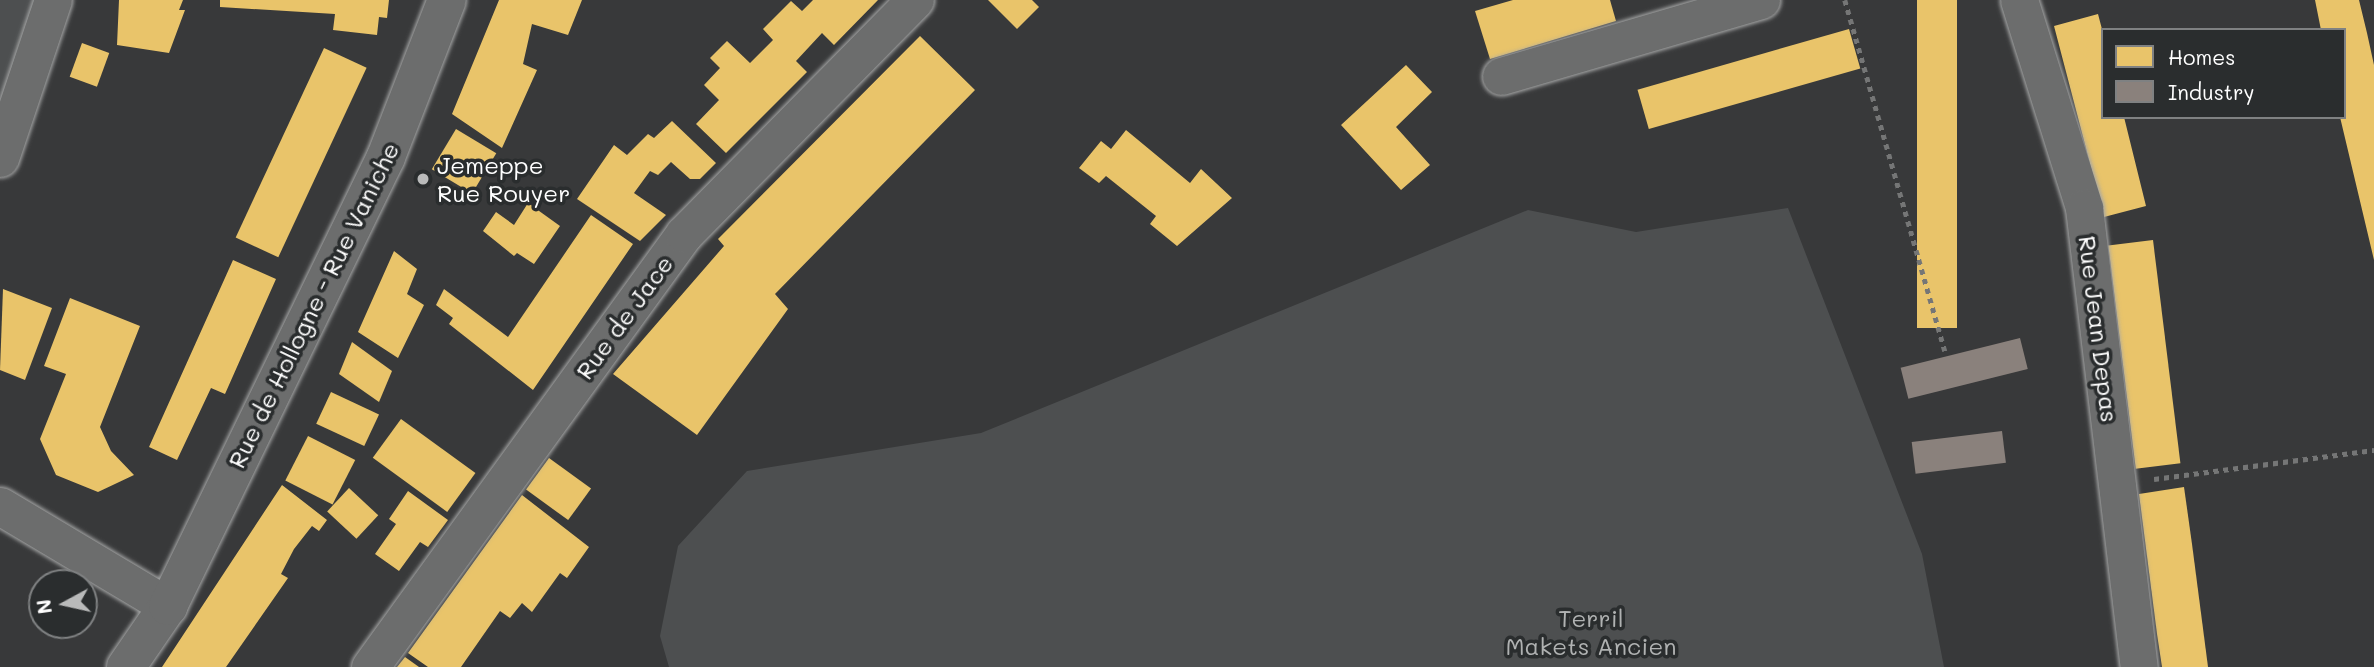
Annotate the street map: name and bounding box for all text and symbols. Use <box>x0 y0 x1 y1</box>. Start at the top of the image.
legend <box>2101 28 2346 119</box>
text: Homes <box>2168 43 2235 70</box>
text: Industry <box>2168 78 2255 105</box>
street label: Rue de Hollogne - Rue Vaniche <box>221 138 405 472</box>
place label: Jemeppe Rue Rouyer <box>437 151 570 207</box>
marker: Jemeppe Rue Rouyer <box>415 171 431 187</box>
street label: Rue Jean Depas <box>2073 234 2125 424</box>
street label: Rue de Jace <box>569 250 679 384</box>
north arrow <box>28 569 98 639</box>
text: N <box>30 598 57 616</box>
park label: Terril Makets Ancien <box>1505 604 1677 660</box>

